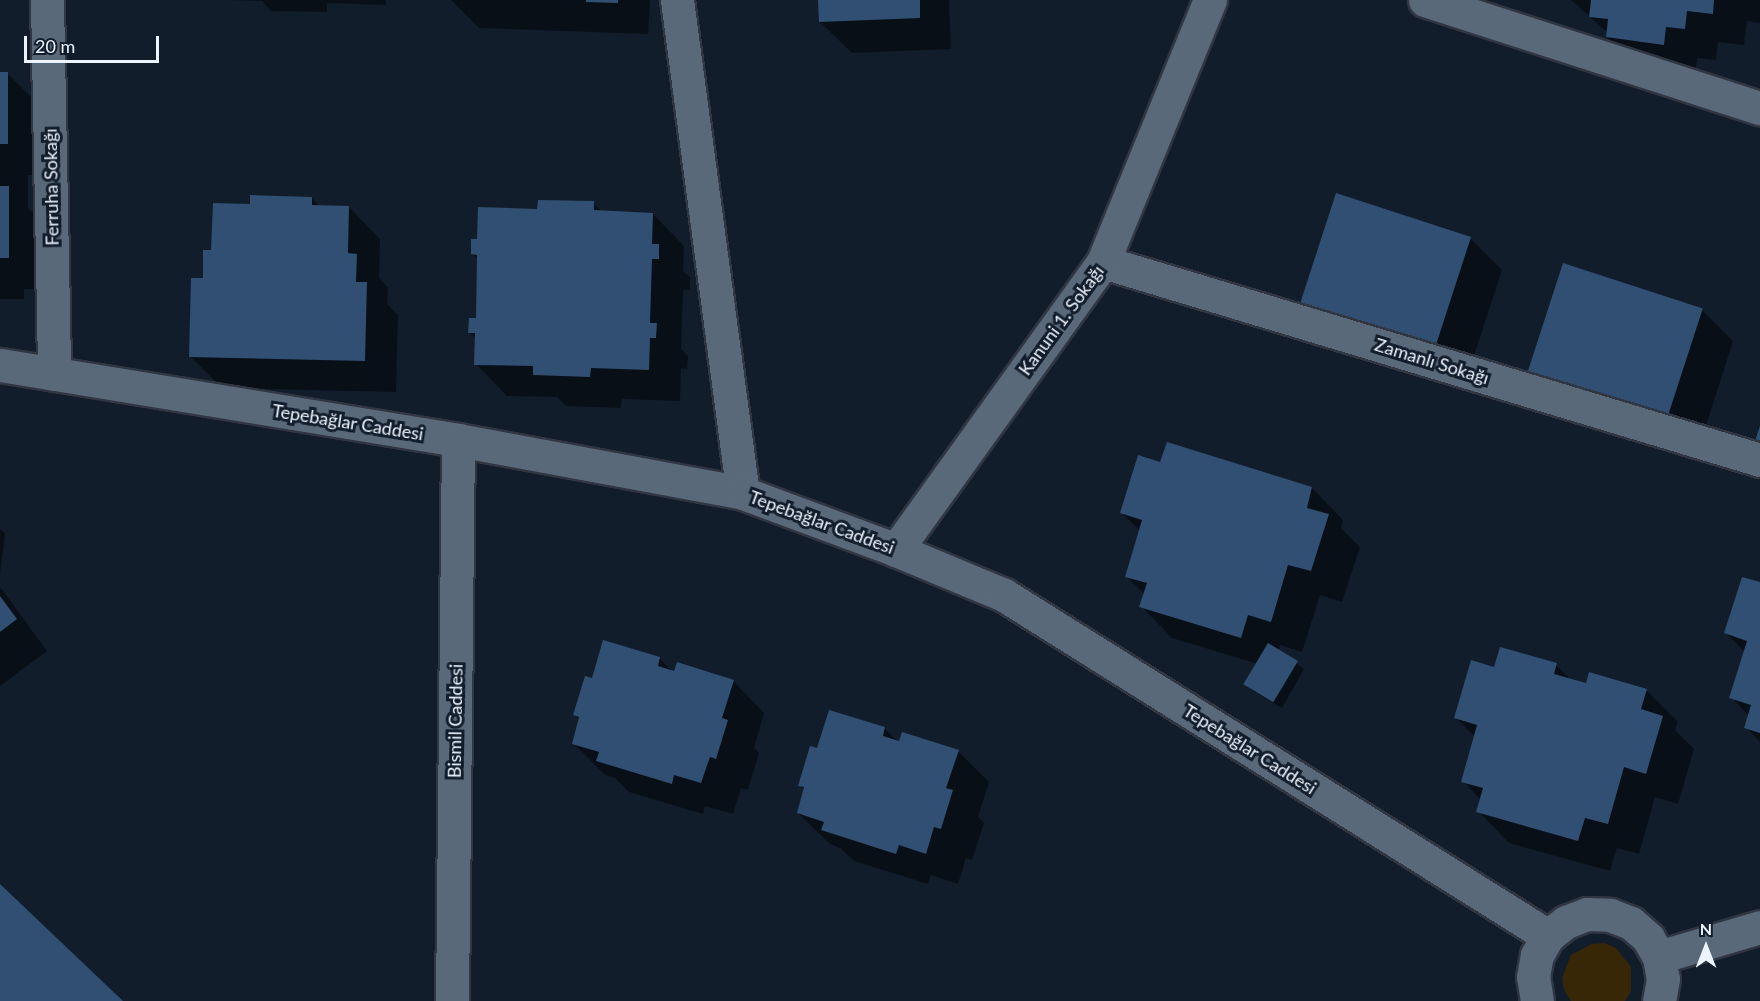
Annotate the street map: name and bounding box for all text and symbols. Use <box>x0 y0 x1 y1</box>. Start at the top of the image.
scale bar <box>27 24 162 62</box>
text: 20 m <box>35 35 75 57</box>
street label: Ferruha Sokağı <box>39 128 63 246</box>
street label: Kanuni 1. Sokağı <box>1014 261 1108 379</box>
street label: Zamanlı Sokağı <box>1372 333 1492 389</box>
street label: Tepebağlar Caddesi <box>271 399 425 445</box>
street label: Tepebağlar Caddesi <box>746 486 898 558</box>
street label: Bismil Caddesi <box>443 664 467 778</box>
street label: Tepebağlar Caddesi <box>1179 699 1321 799</box>
north arrow <box>1676 917 1736 977</box>
text: N <box>1700 919 1712 938</box>

